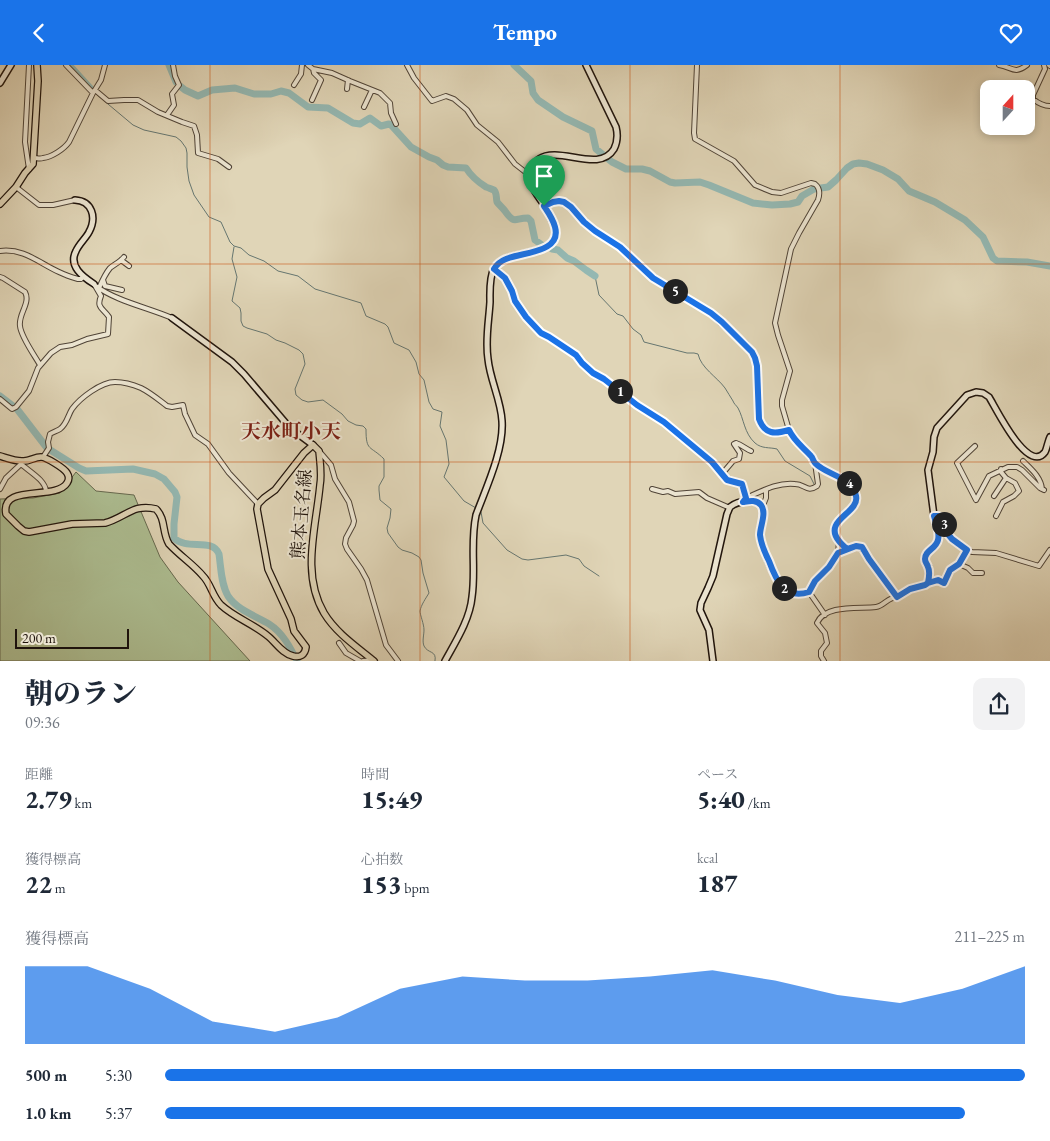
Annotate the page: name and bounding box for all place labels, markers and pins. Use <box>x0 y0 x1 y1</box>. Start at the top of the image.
pin <box>523 155 565 206</box>
pin: 5 <box>662 279 688 303</box>
pin: 1 <box>608 379 632 403</box>
pin: 4 <box>836 471 862 495</box>
pin: 3 <box>932 511 956 537</box>
pin: 2 <box>772 575 796 601</box>

